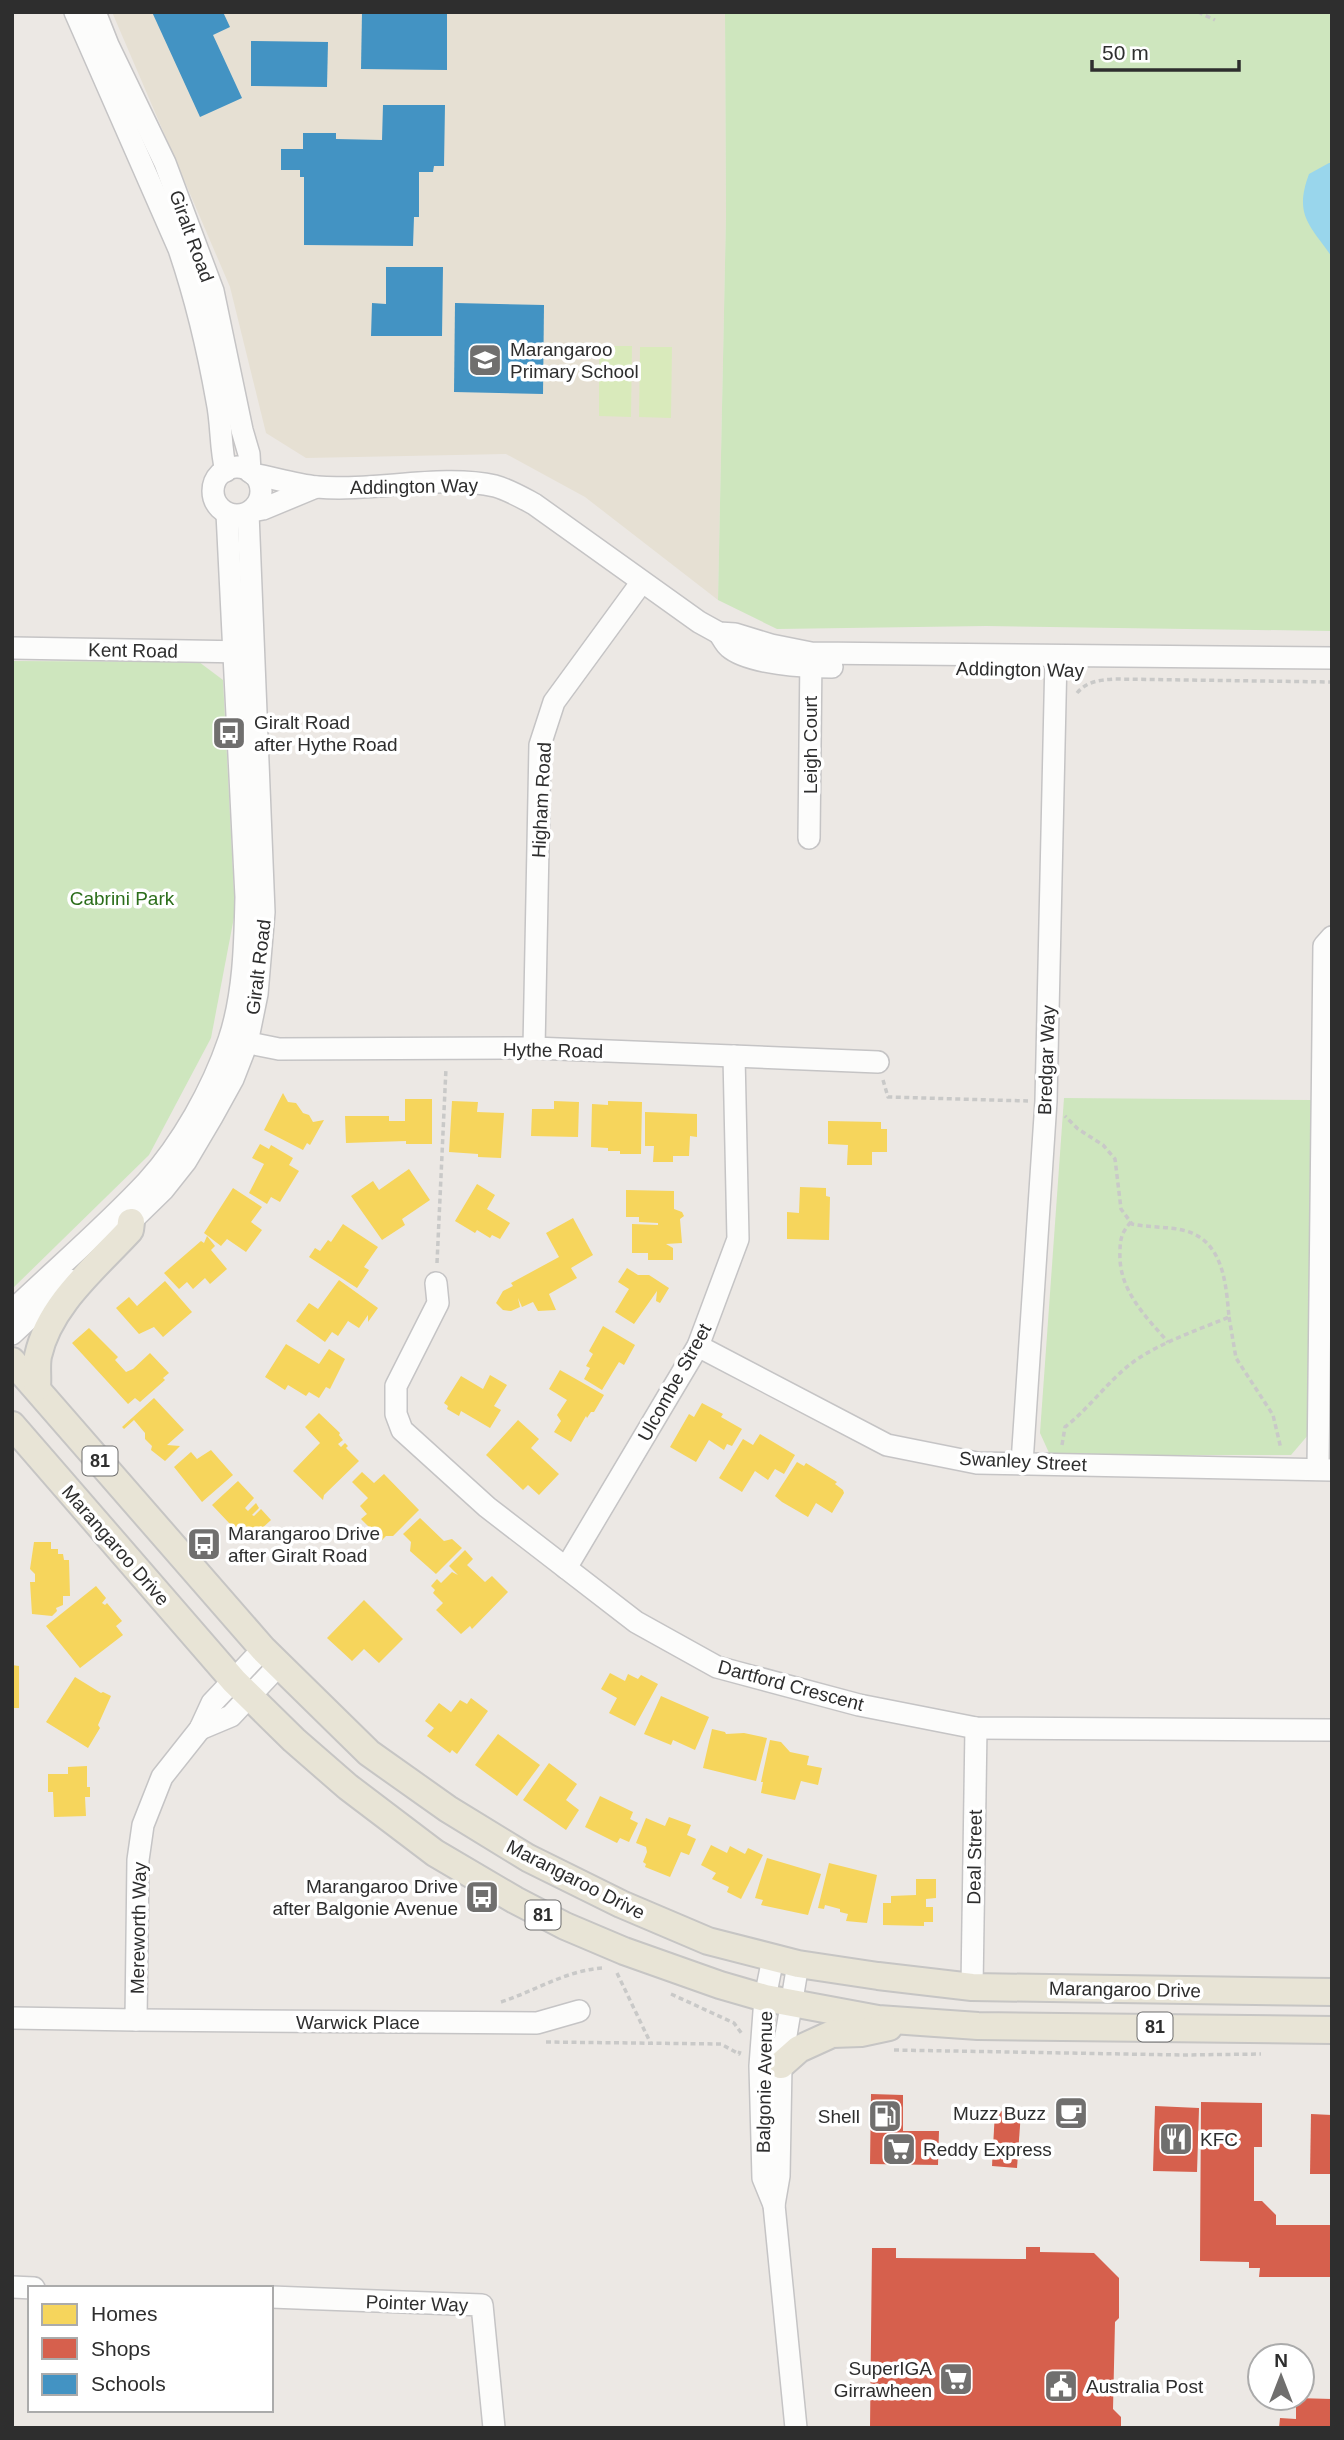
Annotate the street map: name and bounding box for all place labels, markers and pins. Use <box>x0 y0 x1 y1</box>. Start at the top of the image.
place label: Marangaroo Primary School <box>510 339 639 382</box>
school or university icon: Marangaroo Primary School <box>466 341 504 379</box>
place label: Giralt Road after Hythe Road <box>254 712 398 755</box>
bus stop icon: Giralt Road after Hythe Road <box>210 714 248 752</box>
place label: Marangaroo Drive after Giralt Road <box>228 1523 380 1566</box>
bus stop icon: Marangaroo Drive after Giralt Road <box>185 1525 223 1563</box>
place label: Marangaroo Drive after Balgonie Avenue <box>272 1876 458 1919</box>
bus stop icon: Marangaroo Drive after Balgonie Avenue <box>463 1878 501 1916</box>
cafe icon: Muzz Buzz <box>1052 2094 1090 2132</box>
fuel station icon: Shell <box>866 2097 904 2135</box>
place label: Muzz Buzz <box>953 2103 1046 2124</box>
place label: Shell <box>818 2106 860 2127</box>
restaurant icon: KFC <box>1157 2120 1195 2158</box>
place label: KFC <box>1200 2129 1238 2150</box>
supermarket icon: Reddy Express <box>880 2130 918 2168</box>
place label: Reddy Express <box>923 2139 1052 2160</box>
place label: SuperIGA Girrawheen <box>834 2358 932 2401</box>
supermarket icon: SuperIGA Girrawheen <box>937 2360 975 2398</box>
public building icon: Australia Post <box>1042 2367 1080 2405</box>
place label: Australia Post <box>1086 2376 1204 2397</box>

